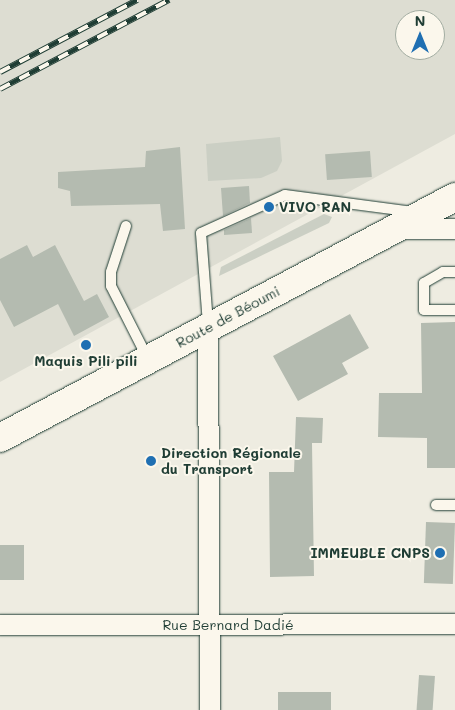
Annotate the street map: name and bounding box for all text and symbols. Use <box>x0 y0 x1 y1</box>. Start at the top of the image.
north arrow <box>395 10 445 60</box>
text: N <box>415 11 425 30</box>
place label: VIVO RAN <box>279 199 351 215</box>
marker: VIVO RAN <box>263 201 275 213</box>
street label: Route de Béoumi <box>173 283 283 351</box>
marker: Maquis Pili pili <box>80 339 92 351</box>
place label: Maquis Pili pili <box>34 353 138 369</box>
place label: Direction Régionale du Transport <box>161 445 301 478</box>
marker: Direction Régionale du Transport <box>145 455 157 467</box>
place label: IMMEUBLE CNPS <box>310 545 430 561</box>
marker: IMMEUBLE CNPS <box>434 547 446 559</box>
street label: Rue Bernard Dadié <box>162 617 294 633</box>

